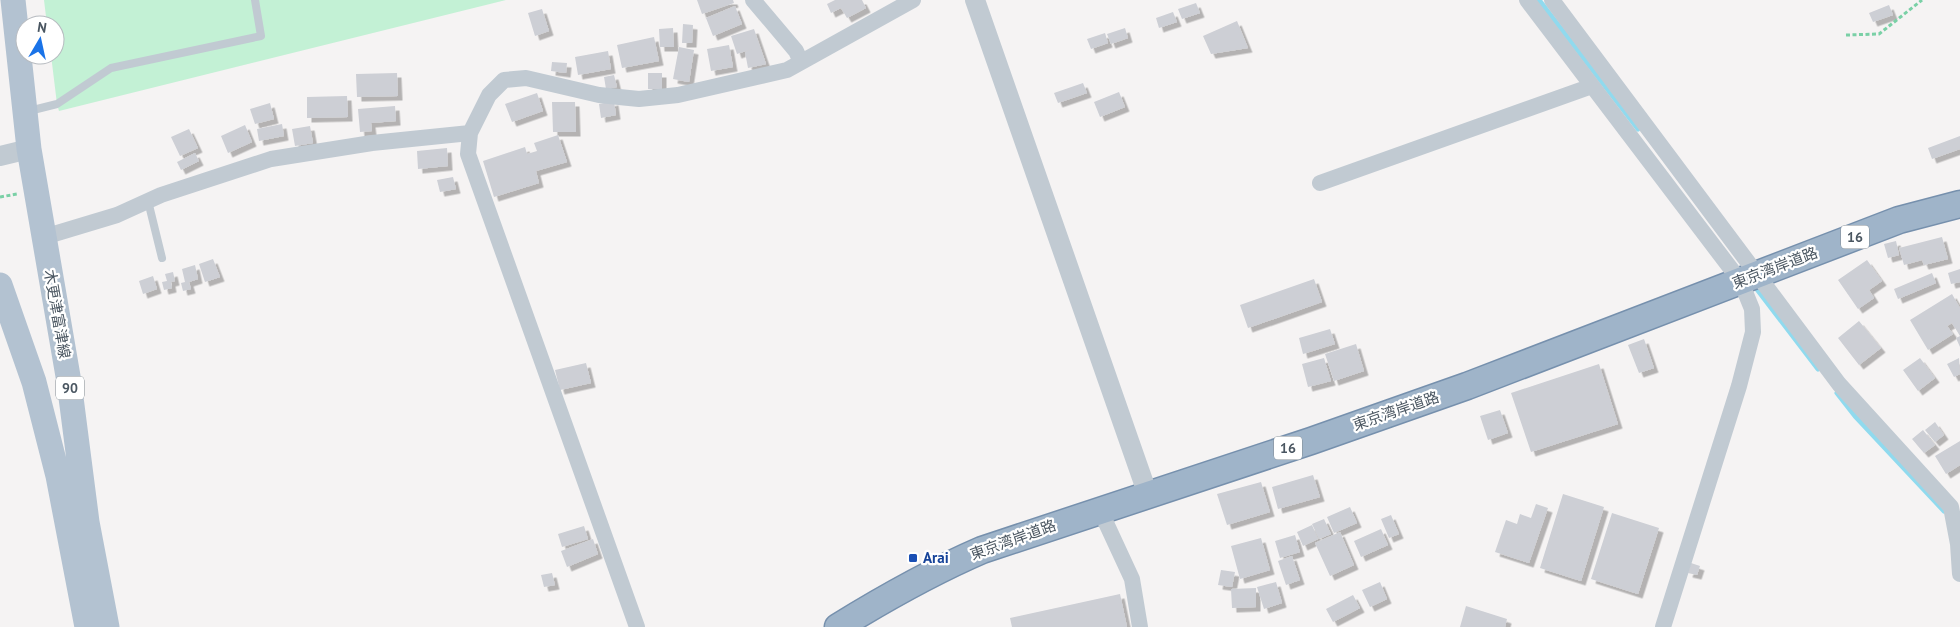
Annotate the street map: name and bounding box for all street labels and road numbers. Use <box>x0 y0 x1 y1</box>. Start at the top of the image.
road number: 16 <box>1841 226 1869 248</box>
street label: 東京湾岸道路 <box>1729 243 1820 293</box>
street label: 木更津富津線 <box>40 268 75 360</box>
road number: 90 <box>56 376 84 399</box>
street label: 東京湾岸道路 <box>1350 387 1441 434</box>
road number: 16 <box>1274 436 1302 459</box>
street label: 東京湾岸道路 <box>967 515 1058 564</box>

